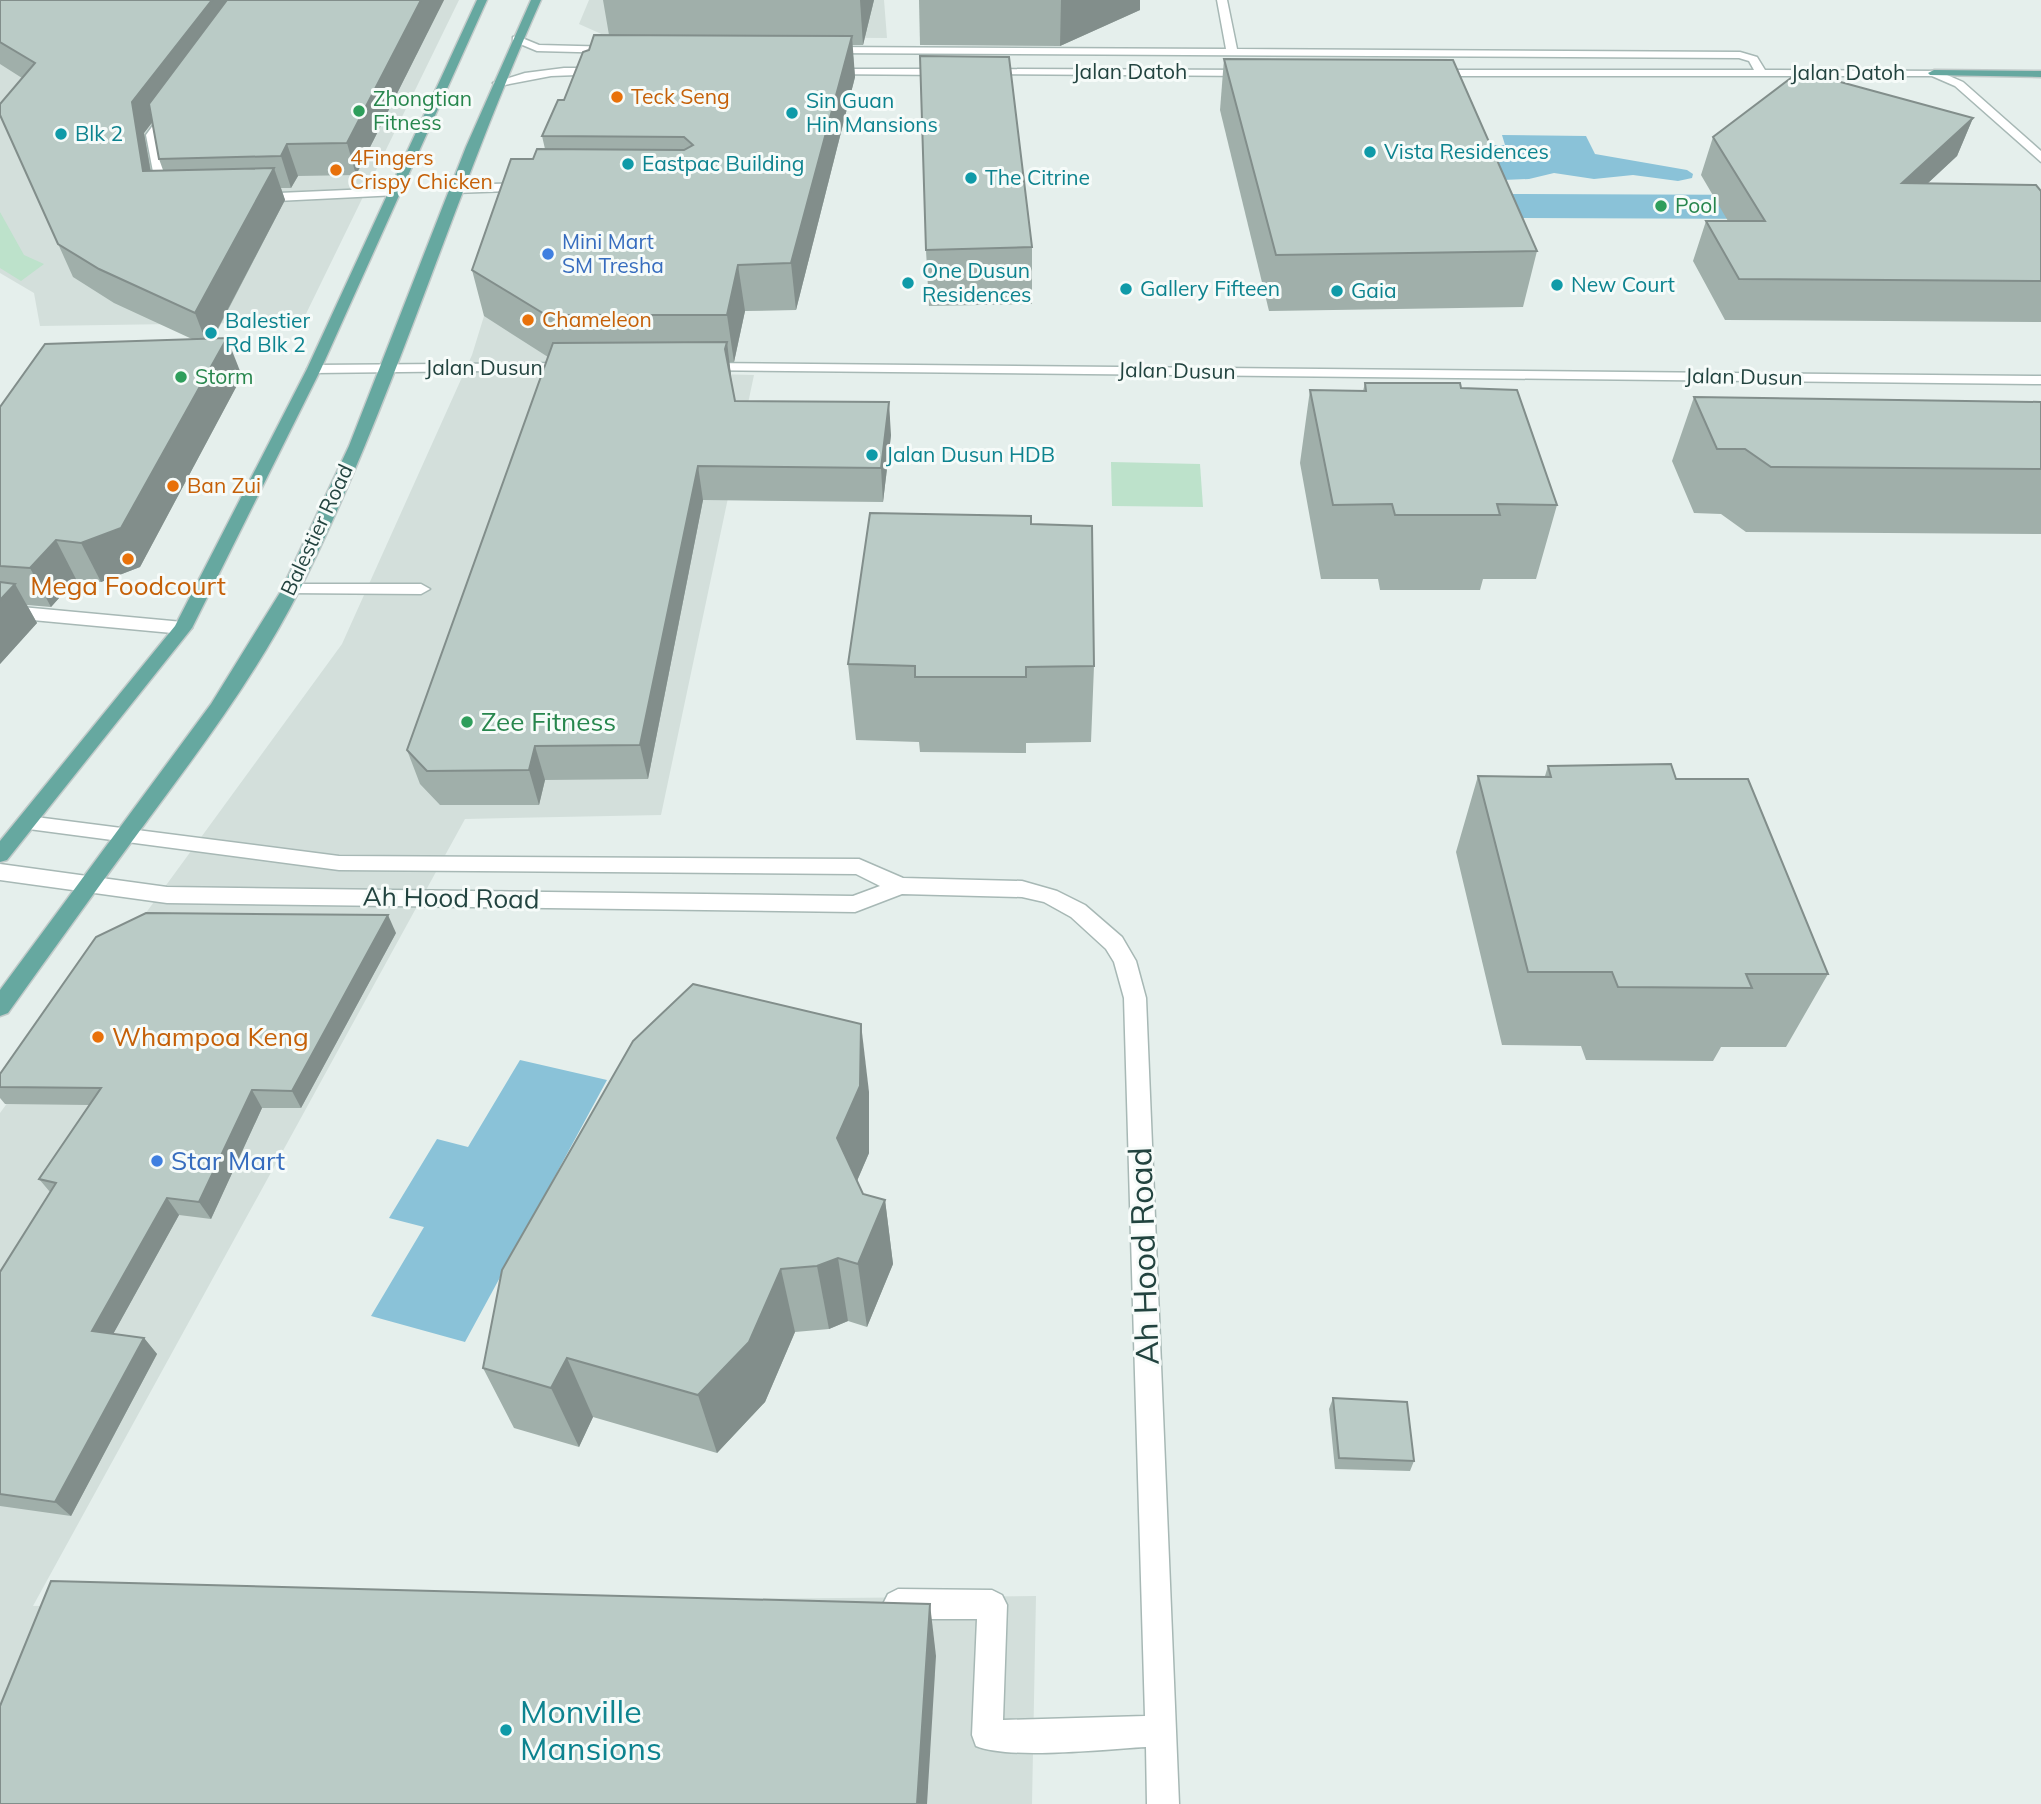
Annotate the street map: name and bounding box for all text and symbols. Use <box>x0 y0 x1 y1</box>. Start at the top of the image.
street label: Jalan Datoh <box>1073 58 1187 84</box>
street label: Jalan Datoh <box>1791 59 1905 85</box>
place label: Teck Seng <box>631 83 730 109</box>
place label: Zhongtian Fitness <box>373 85 472 135</box>
place label: Sin Guan Hin Mansions <box>806 87 938 137</box>
marker: Teck Seng <box>609 89 625 105</box>
marker: Zhongtian Fitness <box>351 103 367 119</box>
marker: Sin Guan Hin Mansions <box>784 105 800 121</box>
place label: Blk 2 <box>75 120 123 146</box>
marker: Blk 2 <box>53 126 69 142</box>
place label: Vista Residences <box>1384 138 1549 164</box>
place label: 4Fingers Crispy Chicken <box>350 144 493 194</box>
marker: Vista Residences <box>1362 144 1378 160</box>
place label: Eastpac Building <box>642 150 804 176</box>
marker: Eastpac Building <box>620 156 636 172</box>
marker: 4Fingers Crispy Chicken <box>328 162 344 178</box>
place label: The Citrine <box>985 164 1090 190</box>
marker: The Citrine <box>963 170 979 186</box>
place label: Pool <box>1675 192 1717 218</box>
marker: Pool <box>1653 198 1669 214</box>
place label: Mini Mart SM Tresha <box>562 228 664 278</box>
marker: Mini Mart SM Tresha <box>540 246 556 262</box>
place label: One Dusun Residences <box>922 257 1032 307</box>
place label: New Court <box>1571 271 1675 297</box>
marker: One Dusun Residences <box>900 275 916 291</box>
place label: Gallery Fifteen <box>1140 275 1280 301</box>
place label: Gaia <box>1351 277 1397 303</box>
marker: New Court <box>1549 277 1565 293</box>
marker: Gallery Fifteen <box>1118 281 1134 297</box>
marker: Gaia <box>1329 283 1345 299</box>
place label: Chameleon <box>542 306 652 332</box>
place label: Balestier Rd Blk 2 <box>225 307 310 357</box>
marker: Chameleon <box>520 312 536 328</box>
marker: Balestier Rd Blk 2 <box>203 325 219 341</box>
street label: Jalan Dusun <box>425 354 543 380</box>
street label: Jalan Dusun <box>1118 356 1236 384</box>
street label: Jalan Dusun <box>1685 362 1803 390</box>
place label: Storm <box>195 363 253 389</box>
marker: Storm <box>173 369 189 385</box>
place label: Jalan Dusun HDB <box>886 441 1055 467</box>
marker: Jalan Dusun HDB <box>864 447 880 463</box>
street label: Balestier Road <box>274 460 358 599</box>
place label: Ban Zui <box>187 472 261 498</box>
marker: Ban Zui <box>165 478 181 494</box>
marker: Mega Foodcourt <box>120 551 136 567</box>
place label: Mega Foodcourt <box>30 569 226 602</box>
place label: Zee Fitness <box>481 705 616 738</box>
marker: Zee Fitness <box>459 714 475 730</box>
street label: Ah Hood Road <box>362 879 540 916</box>
place label: Whampoa Keng <box>112 1020 309 1053</box>
marker: Whampoa Keng <box>90 1029 106 1045</box>
place label: Star Mart <box>171 1144 285 1177</box>
street label: Ah Hood Road <box>1119 1147 1167 1366</box>
marker: Star Mart <box>149 1153 165 1169</box>
place label: Monville Mansions <box>520 1691 662 1768</box>
marker: Monville Mansions <box>498 1722 514 1738</box>

